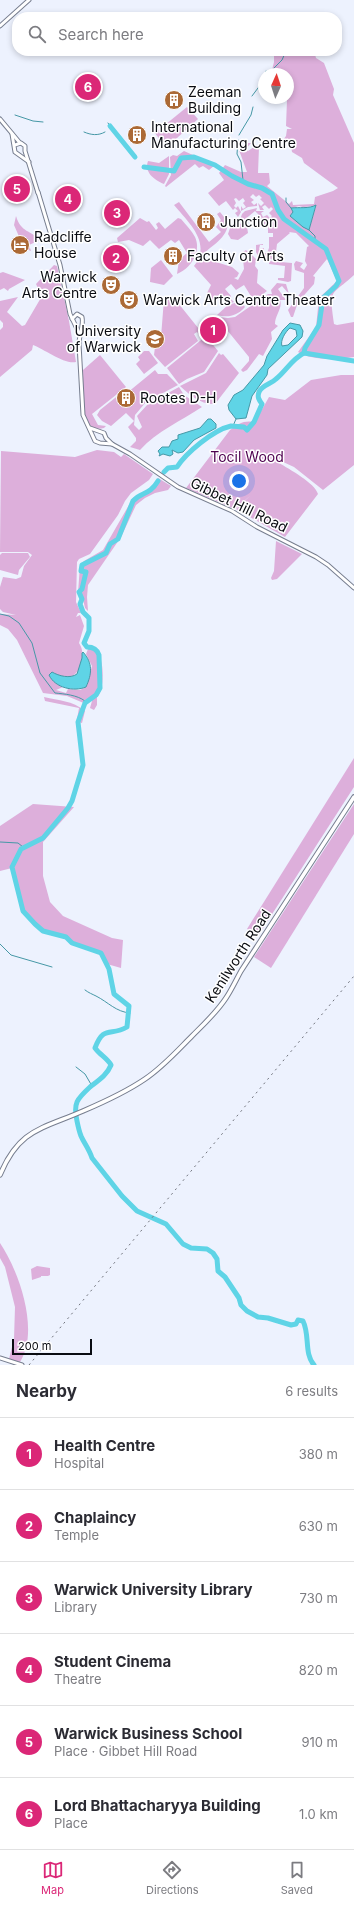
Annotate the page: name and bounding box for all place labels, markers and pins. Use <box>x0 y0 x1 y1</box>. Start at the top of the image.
pin: 6 <box>75 72 101 102</box>
place label: Zeeman Building <box>188 83 242 116</box>
building icon: Zeeman Building <box>163 89 185 111</box>
place label: International Manufacturing Centre <box>151 118 296 151</box>
building icon: International Manufacturing Centre <box>126 124 148 146</box>
pin: 5 <box>4 174 30 204</box>
pin: 4 <box>55 184 81 214</box>
pin: 3 <box>104 198 130 228</box>
building icon: Junction <box>195 211 217 233</box>
place label: Junction <box>220 213 277 230</box>
place label: Radcliffe House <box>34 228 92 261</box>
hotel icon: Radcliffe House <box>9 234 31 256</box>
pin: 2 <box>103 243 129 273</box>
building icon: Faculty of Arts <box>162 245 184 267</box>
place label: Faculty of Arts <box>187 247 284 264</box>
place label: Warwick Arts Centre <box>22 268 97 301</box>
theatre icon: Warwick Arts Centre <box>100 274 122 296</box>
theatre icon: Warwick Arts Centre Theater <box>118 289 140 311</box>
place label: Warwick Arts Centre Theater <box>143 291 334 308</box>
pin: 1 <box>200 315 226 345</box>
place label: University of Warwick <box>67 322 141 355</box>
school or university icon: University of Warwick <box>144 328 166 350</box>
building icon: Rootes D-H <box>115 387 137 409</box>
place label: Rootes D-H <box>140 389 216 406</box>

